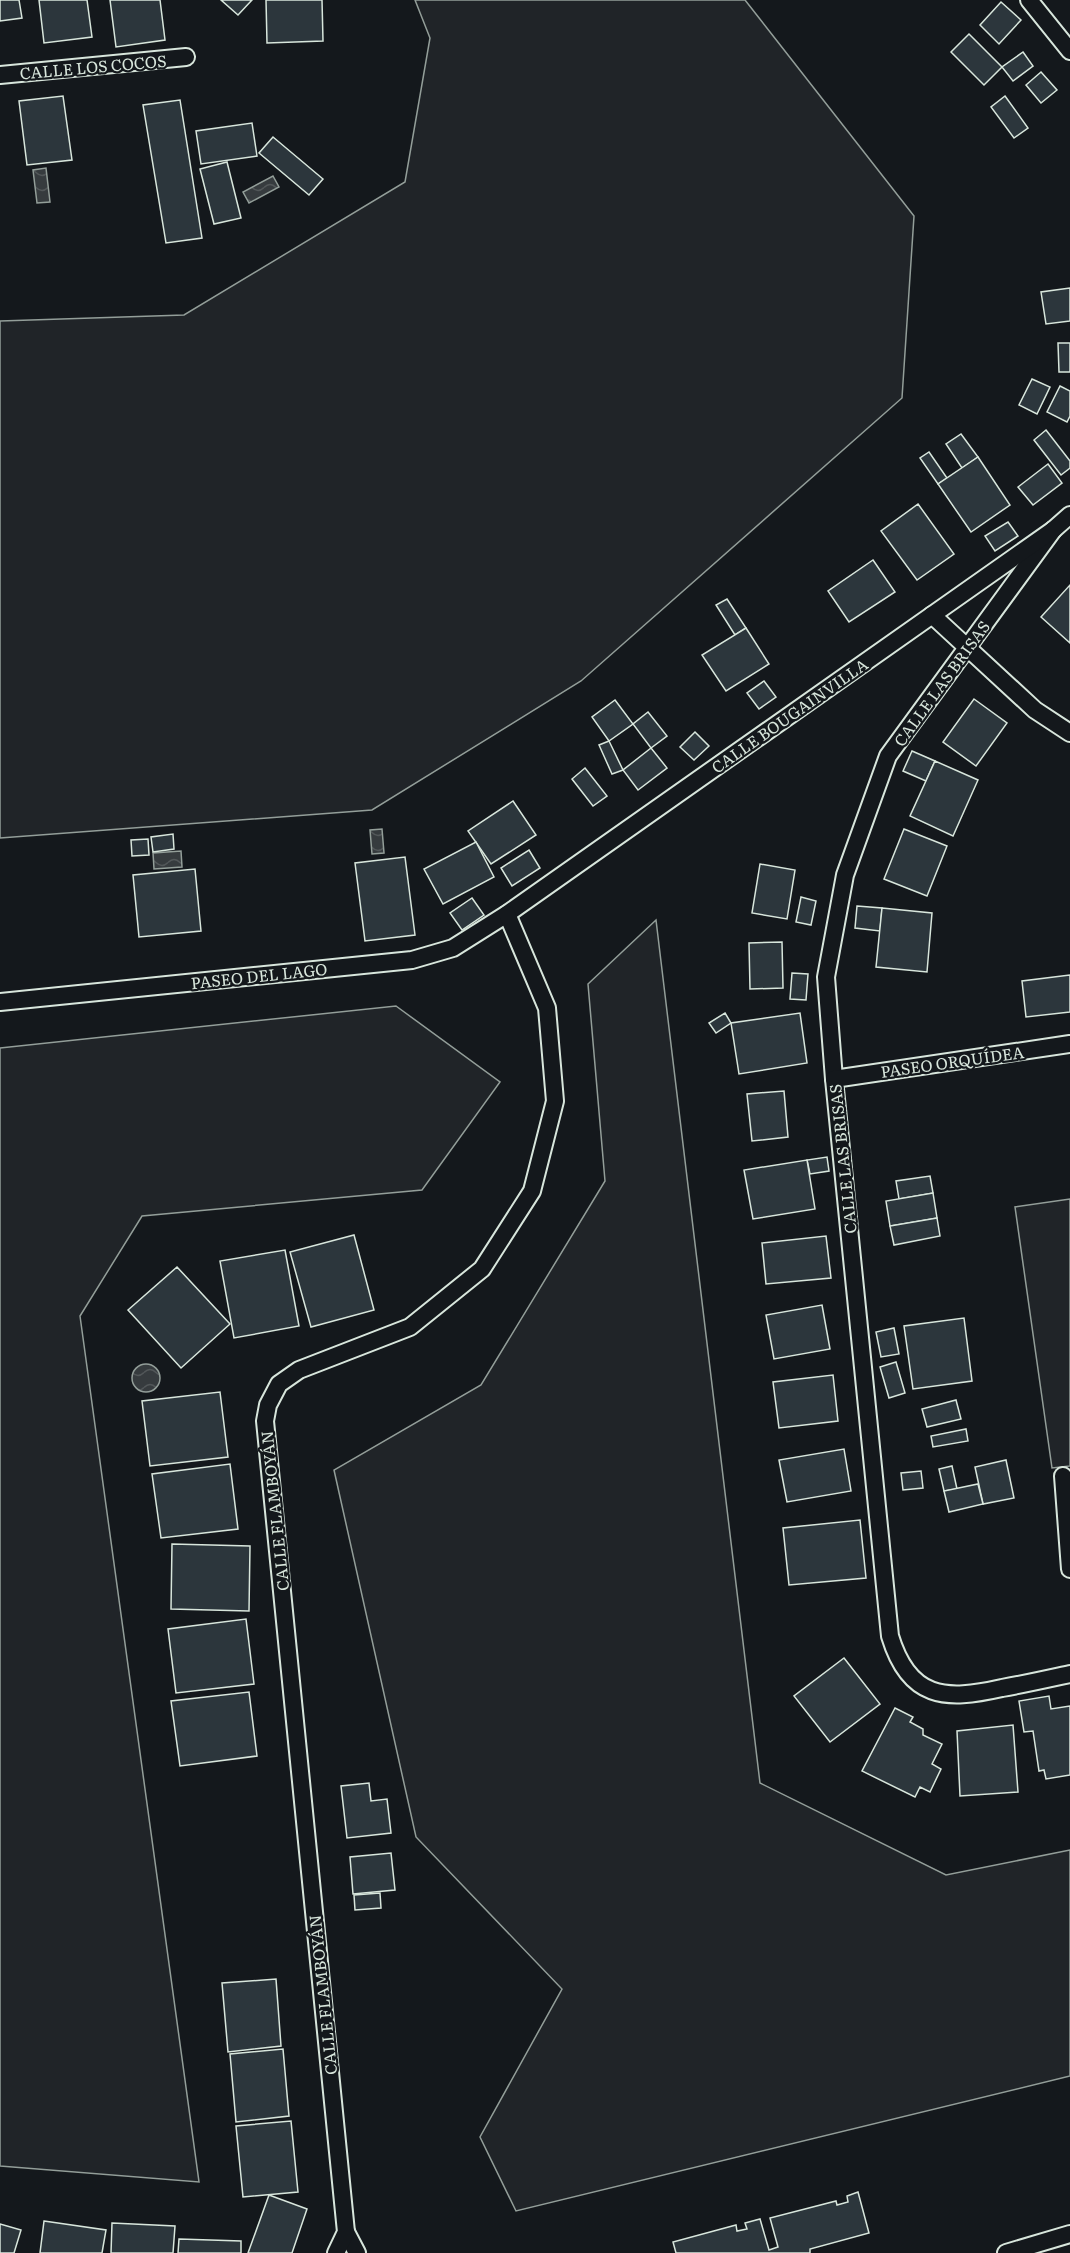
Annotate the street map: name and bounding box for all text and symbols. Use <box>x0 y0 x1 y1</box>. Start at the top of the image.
street label: CALLE LOS COCOS <box>19 48 167 84</box>
street label: CALLE LAS BRISAS <box>887 615 995 751</box>
street label: CALLE BOUGAINVILLA <box>706 652 872 778</box>
street label: PASEO DEL LAGO <box>190 956 328 994</box>
street label: PASEO ORQUÍDEA <box>879 1039 1026 1083</box>
street label: CALLE LAS BRISAS <box>822 1083 862 1235</box>
street label: CALLE FLAMBOYÁN <box>254 1430 294 1592</box>
street label: CALLE FLAMBOYÁN <box>302 1914 342 2076</box>

